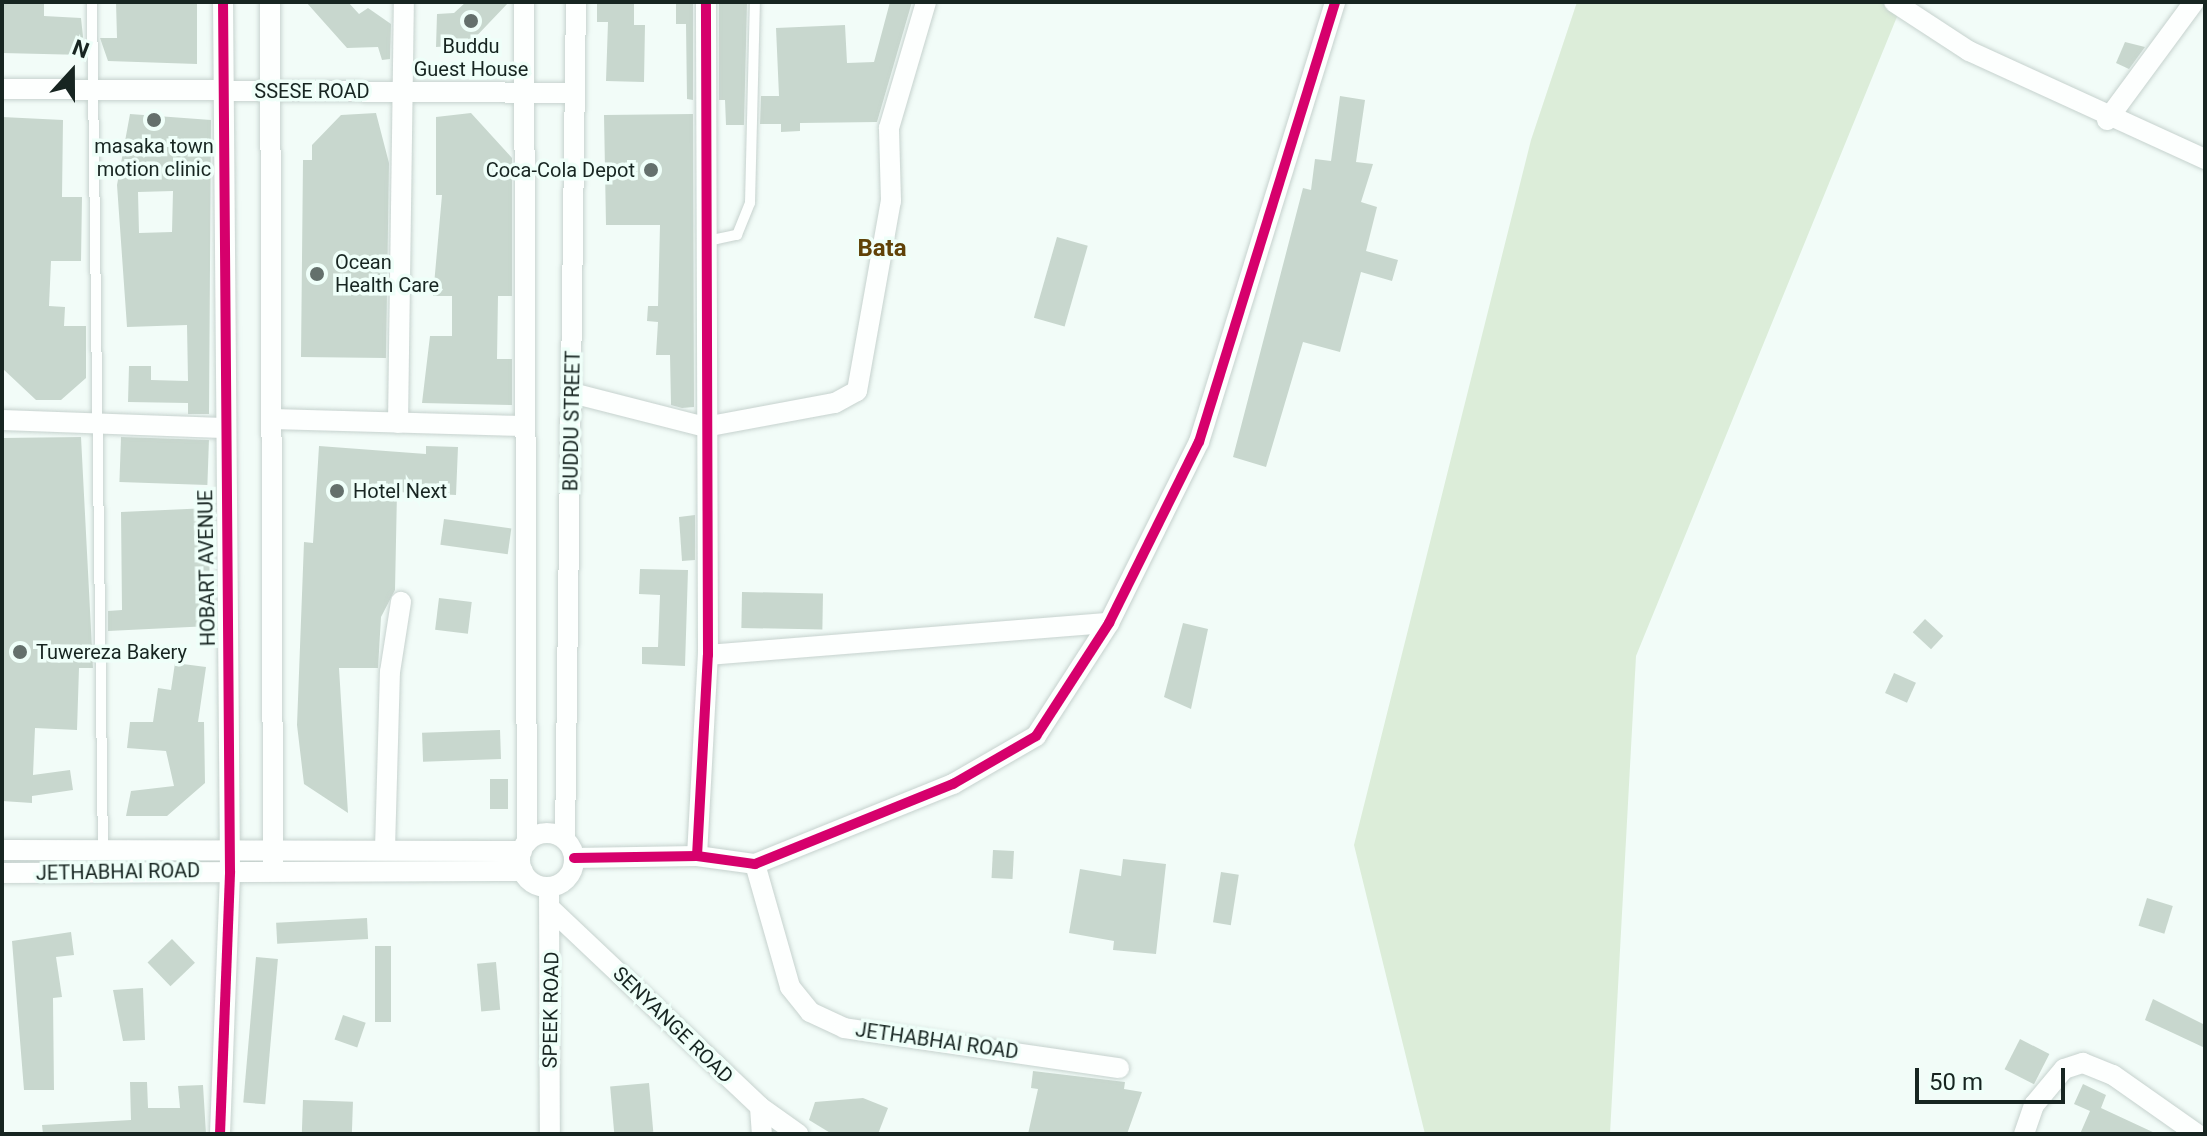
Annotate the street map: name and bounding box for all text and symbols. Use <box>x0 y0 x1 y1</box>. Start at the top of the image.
marker: Buddu Guest House <box>462 12 480 30</box>
north arrow <box>32 32 112 112</box>
place label: Buddu Guest House <box>414 34 528 81</box>
text: N <box>69 35 93 64</box>
street label: SSESE ROAD <box>254 79 370 103</box>
marker: masaka town motion clinic <box>143 109 165 131</box>
place label: masaka town motion clinic <box>94 134 214 181</box>
place label: Coca-Cola Depot <box>486 158 635 182</box>
marker: Coca-Cola Depot <box>642 161 660 179</box>
district label: Bata <box>857 235 907 263</box>
place label: Ocean Health Care <box>335 250 439 297</box>
marker: Ocean Health Care <box>306 263 328 285</box>
street label: BUDDU STREET <box>559 350 585 492</box>
place label: Hotel Next <box>353 479 447 503</box>
marker: Hotel Next <box>328 482 346 500</box>
street label: HOBART AVENUE <box>194 489 220 647</box>
place label: Tuwereza Bakery <box>36 640 187 664</box>
marker: Tuwereza Bakery <box>11 643 29 661</box>
street label: JETHABHAI ROAD <box>36 859 200 885</box>
street label: SPEEK ROAD <box>538 951 564 1069</box>
street label: SENYANGE ROAD <box>608 962 738 1088</box>
street label: JETHABHAI ROAD <box>854 1018 1020 1064</box>
scale bar <box>1919 1052 2069 1102</box>
text: 50 m <box>1929 1068 1983 1096</box>

